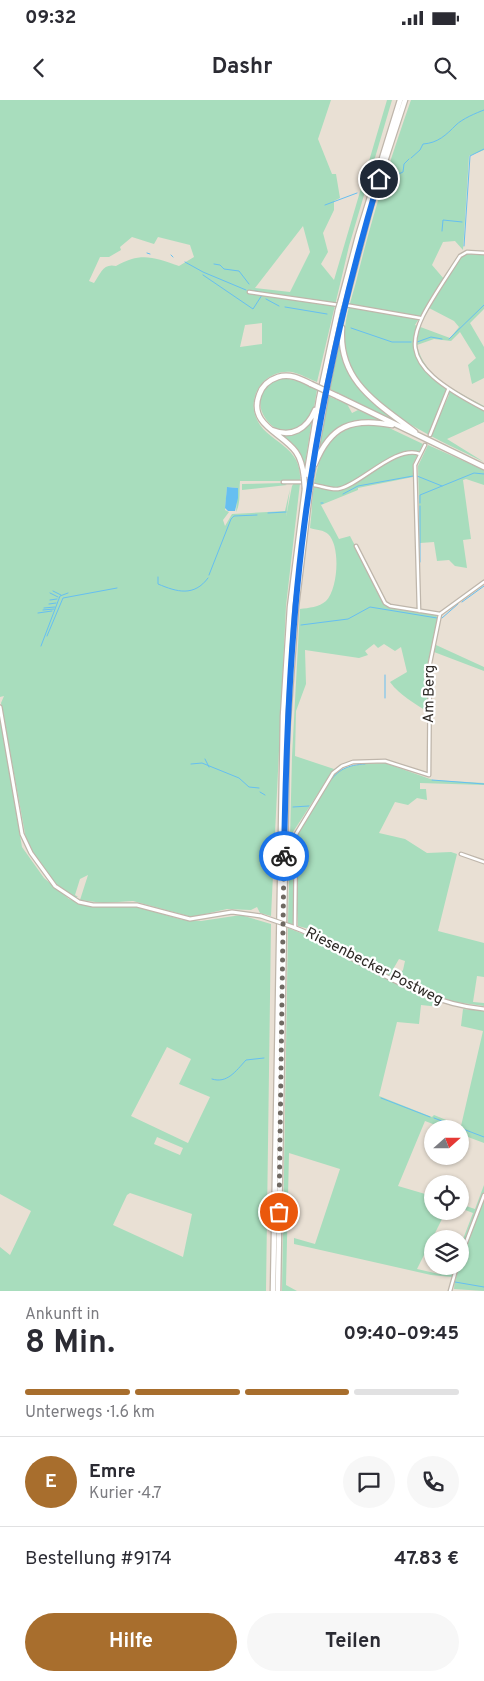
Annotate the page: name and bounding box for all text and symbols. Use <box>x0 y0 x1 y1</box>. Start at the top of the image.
text: 09:32 <box>25 6 76 30</box>
icon: back <box>25 54 53 82</box>
text: Dashr <box>212 54 272 81</box>
icon: search <box>431 54 459 82</box>
pin <box>358 158 400 200</box>
icon: home <box>365 165 393 193</box>
street label: Am Berg <box>420 665 440 723</box>
courier <box>259 831 309 881</box>
icon: bike <box>270 842 298 870</box>
street label: Riesenbecker Postweg <box>302 924 446 1010</box>
north arrow <box>424 1120 469 1165</box>
map controls <box>424 1120 469 1275</box>
button: locate <box>424 1175 469 1220</box>
pin <box>258 1191 300 1233</box>
icon: bag <box>265 1198 293 1226</box>
button: layers <box>424 1230 469 1275</box>
text: Ankunft in <box>25 1305 100 1325</box>
text: 09:40–09:45 <box>343 1322 459 1346</box>
text: 8 Min. <box>25 1324 115 1364</box>
text: Unterwegs · 1.6 km <box>25 1403 155 1423</box>
button: chat <box>343 1456 395 1508</box>
button: phone <box>407 1456 459 1508</box>
text: Emre <box>89 1460 136 1484</box>
text: E <box>45 1470 57 1494</box>
text: Kurier · 4.7 <box>89 1484 162 1504</box>
text: Bestellung #9174 <box>25 1547 172 1571</box>
text: 47.83 € <box>394 1547 459 1571</box>
button: Hilfe <box>25 1613 237 1671</box>
button: Teilen <box>247 1613 459 1671</box>

